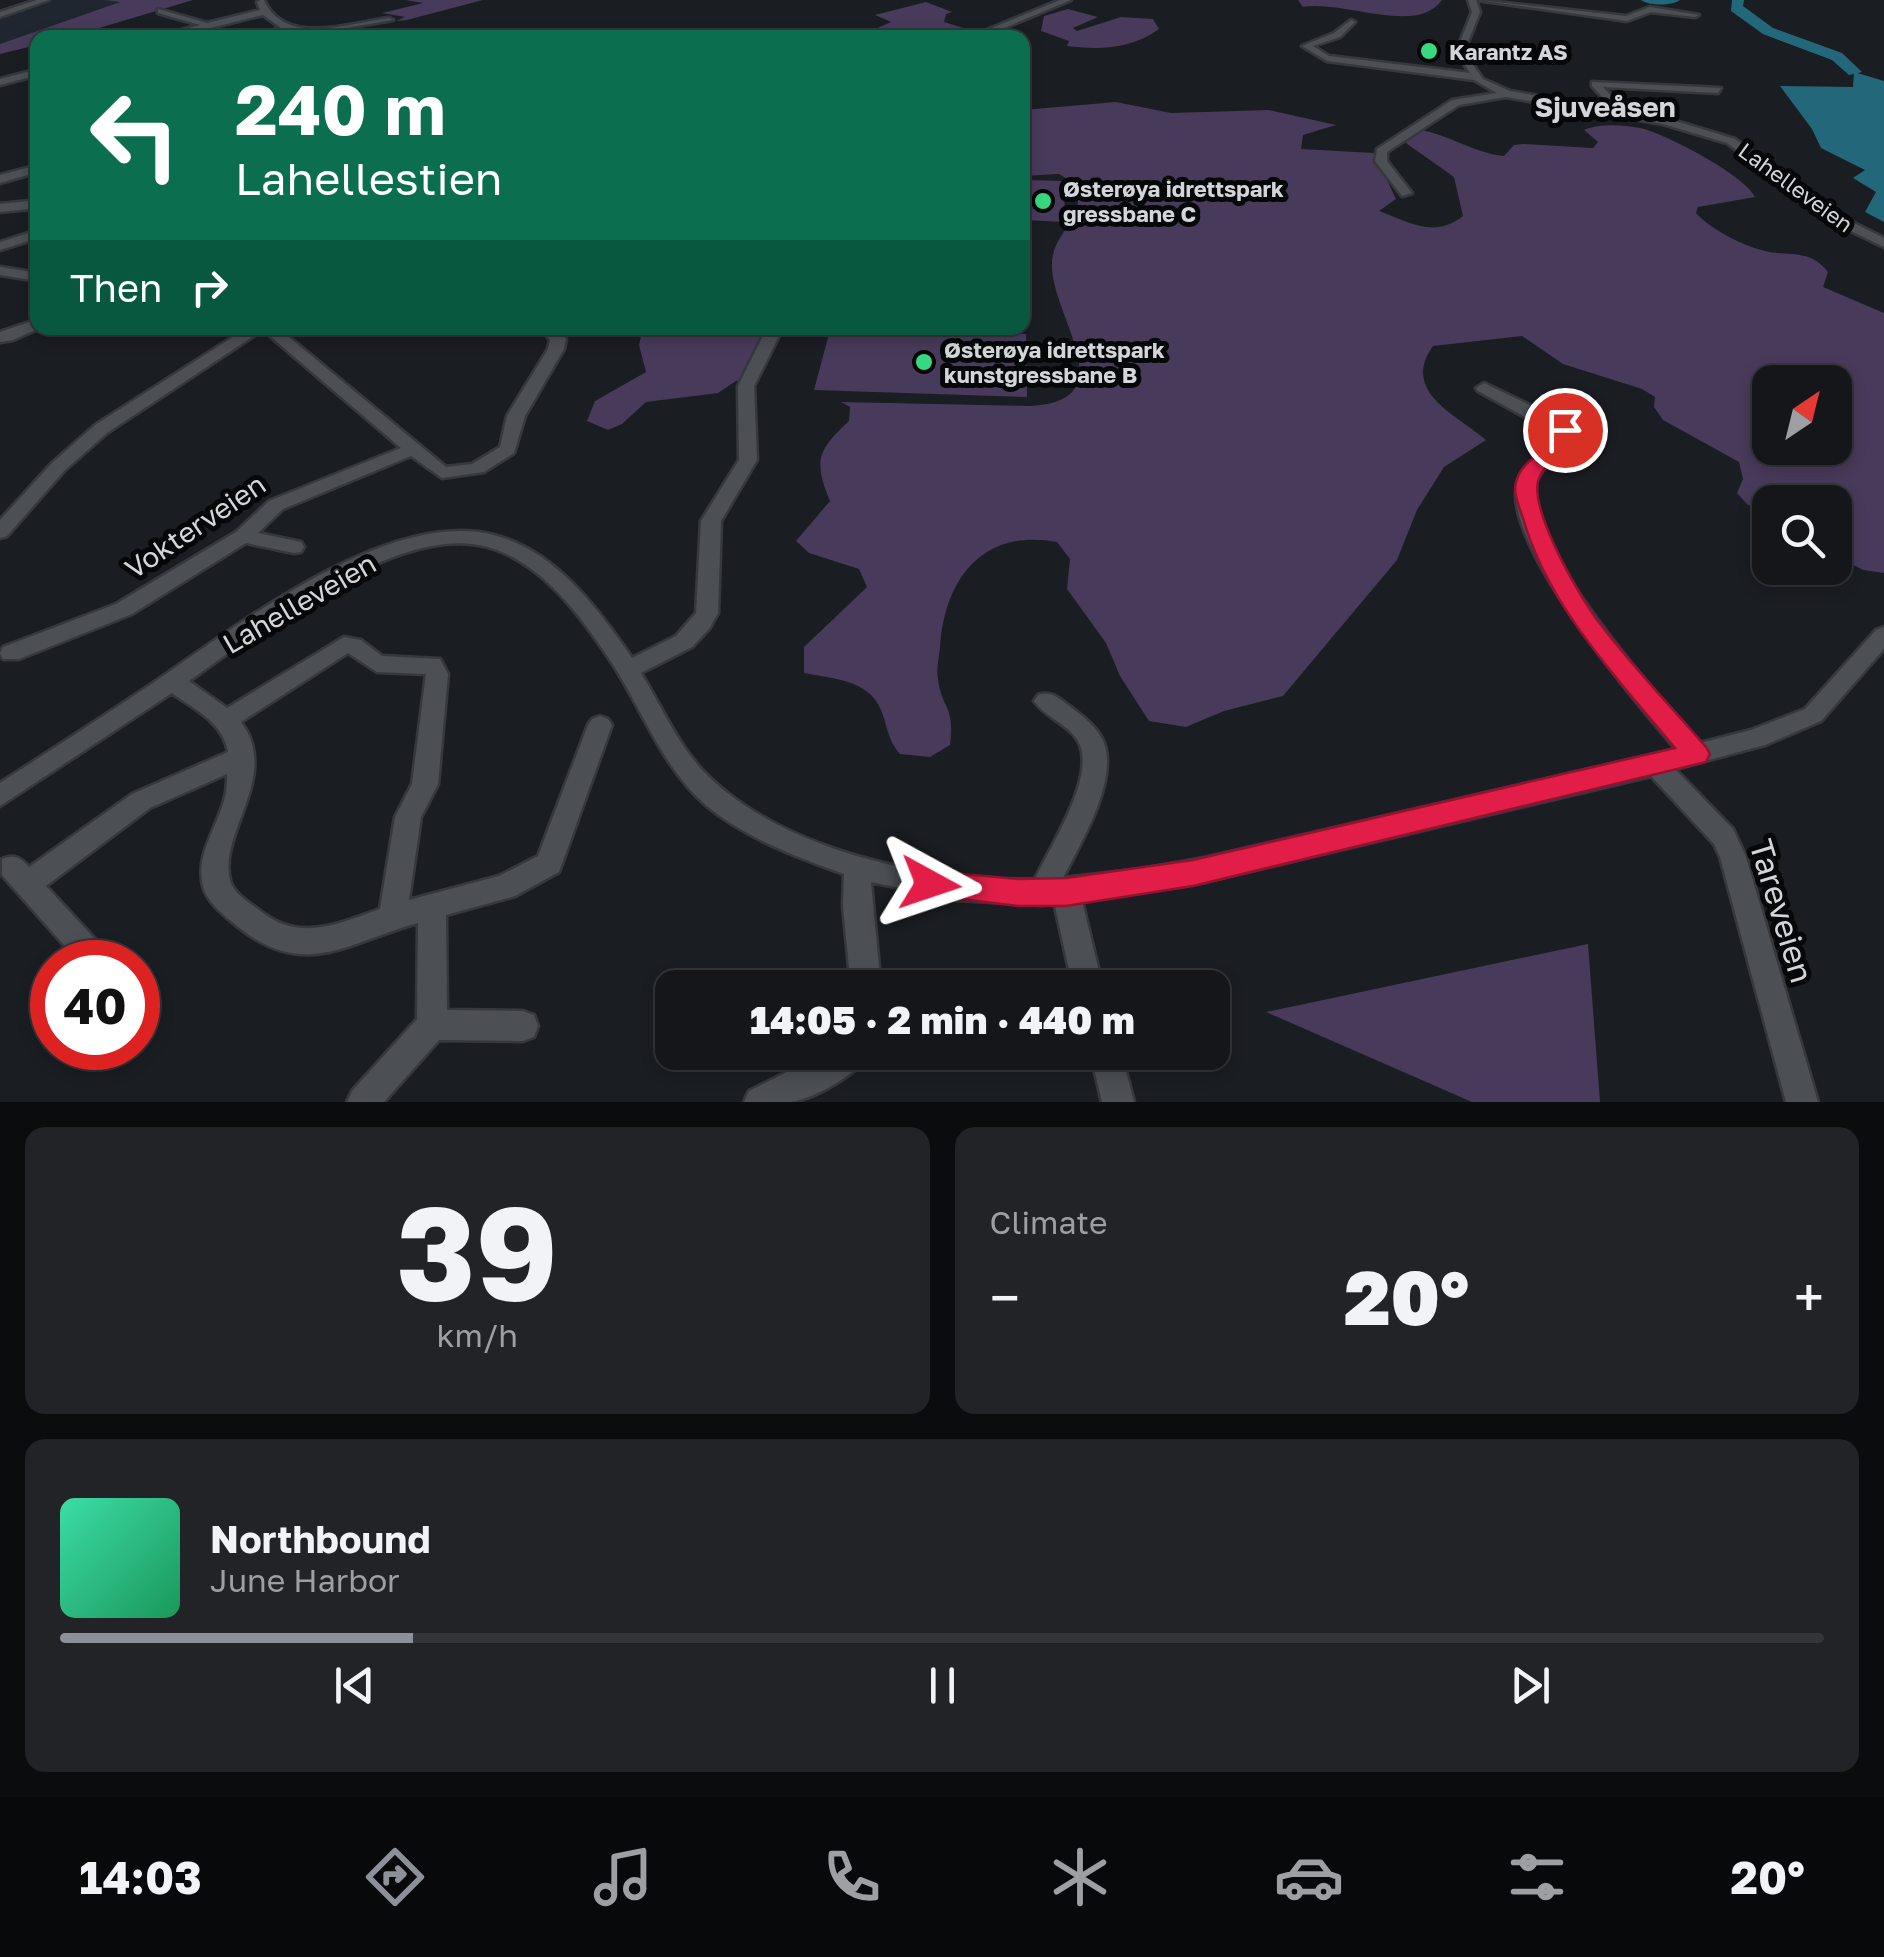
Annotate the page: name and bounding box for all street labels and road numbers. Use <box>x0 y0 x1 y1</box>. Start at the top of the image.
street label: Lahelleveien <box>1734 137 1858 237</box>
street label: Vokterveien <box>119 467 271 585</box>
street label: Lahelleveien <box>217 546 381 660</box>
street label: Tareveien <box>1742 835 1822 987</box>

